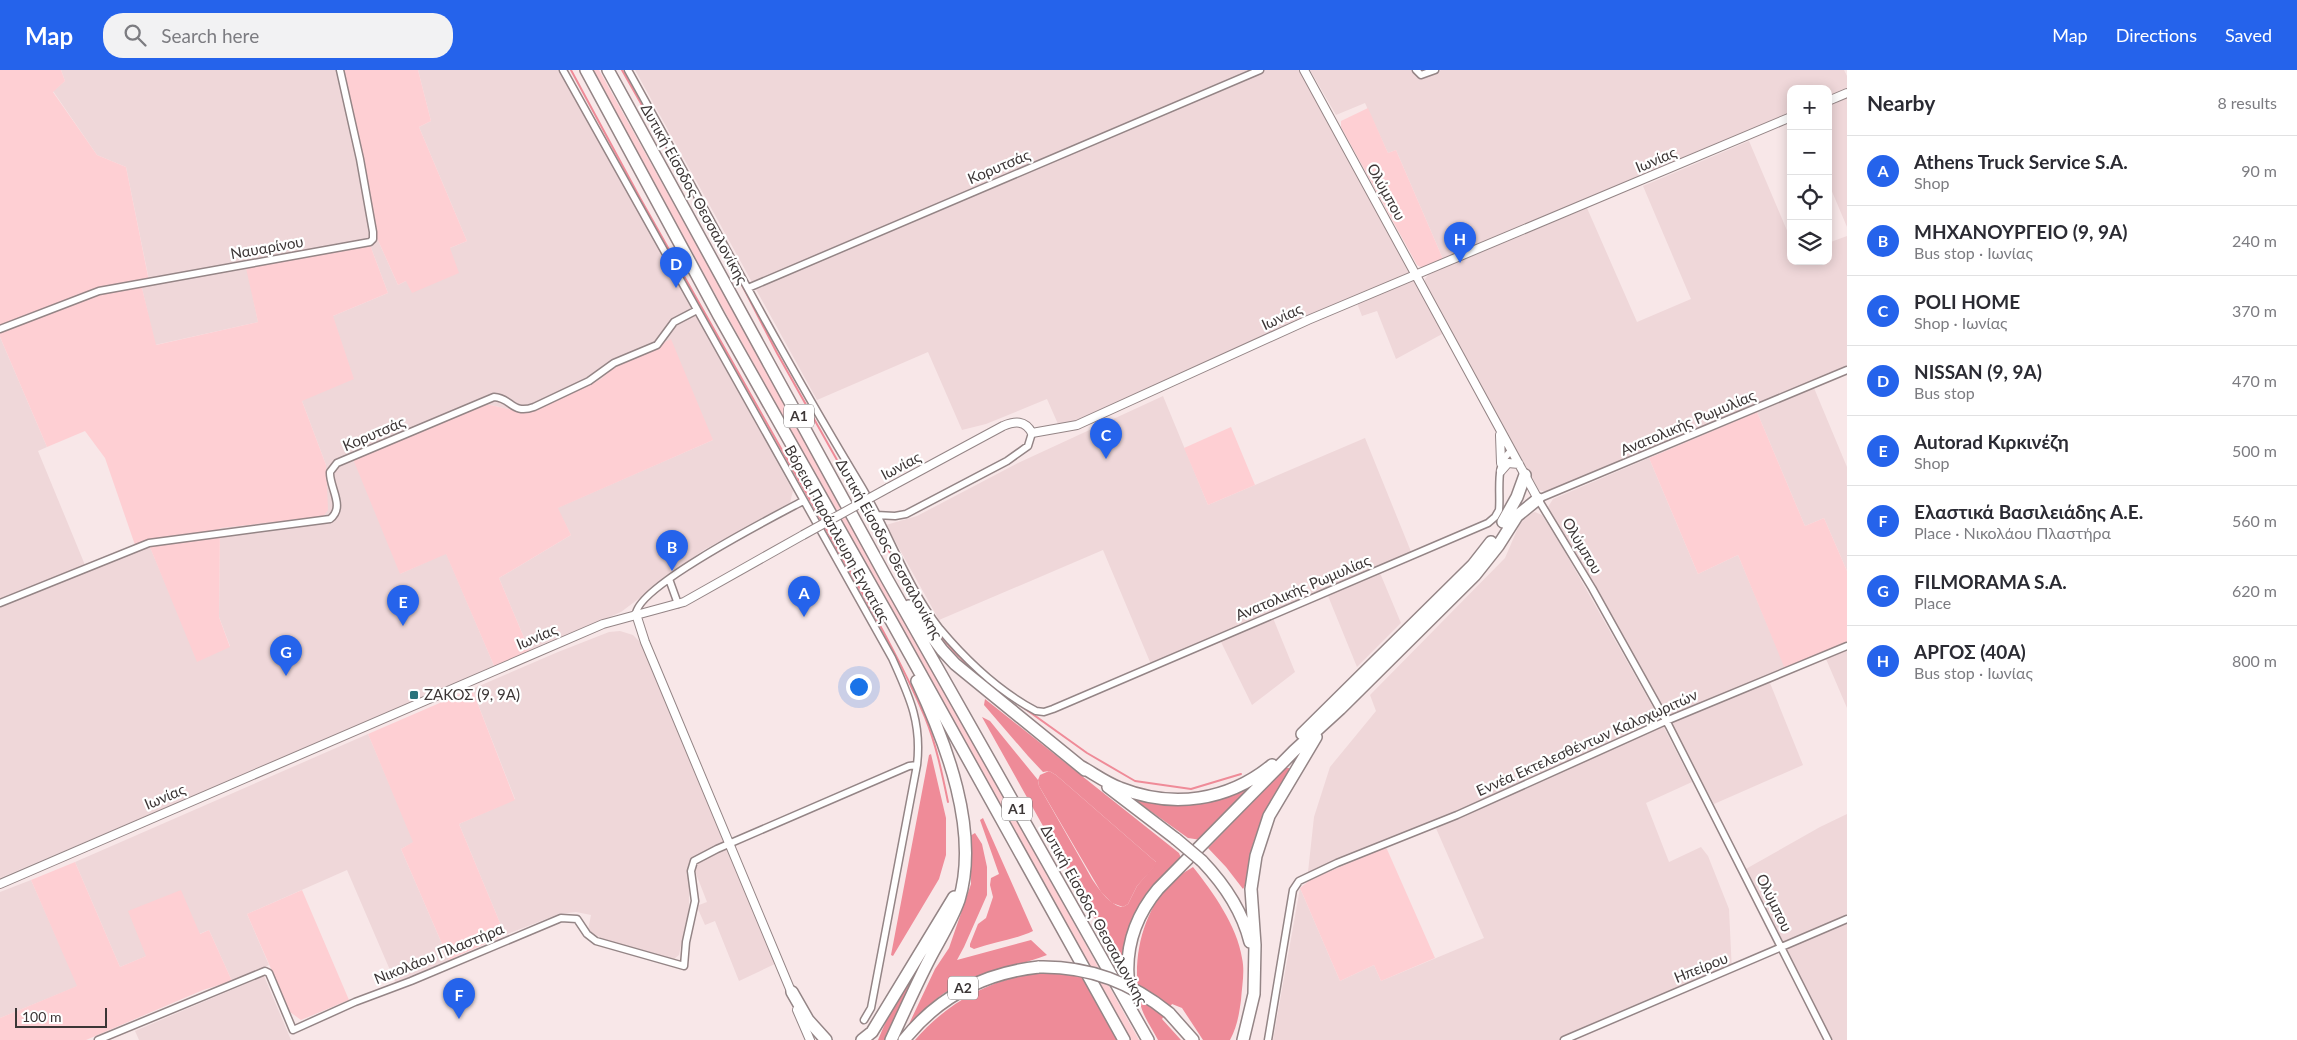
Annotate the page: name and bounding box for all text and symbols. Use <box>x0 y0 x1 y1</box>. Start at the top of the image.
search box <box>103 13 453 58</box>
text: Map <box>25 21 73 50</box>
icon: search <box>121 21 149 49</box>
text: Search here <box>161 24 259 47</box>
text: Map <box>2052 24 2088 46</box>
text: Directions <box>2116 24 2197 46</box>
text: Saved <box>2225 24 2272 46</box>
map controls <box>1787 85 1832 265</box>
button: + <box>1787 85 1832 130</box>
text: Nearby <box>1867 90 1935 115</box>
text: 8 results <box>2217 93 2277 112</box>
street label: Δυτική Είσοδος Θεσσαλονίκης <box>638 100 752 287</box>
button: − <box>1787 130 1832 175</box>
street label: Ιωνίας <box>1632 142 1679 176</box>
street label: Κορυτσάς <box>965 145 1033 187</box>
text: Athens Truck Service S.A. <box>1914 150 2128 173</box>
street label: Ολύμπου <box>1364 160 1410 223</box>
text: A <box>1877 161 1889 180</box>
text: 90 m <box>2241 161 2277 180</box>
text: Shop <box>1914 173 1950 192</box>
button: locate <box>1787 175 1832 220</box>
button: layers <box>1787 220 1832 265</box>
text: ΜΗΧΑΝΟΥΡΓΕΙΟ (9, 9Α) <box>1914 220 2128 243</box>
pin: H <box>1444 222 1476 263</box>
text: B <box>1878 231 1888 250</box>
text: 240 m <box>2232 231 2277 250</box>
street label: Ναυαρίνου <box>229 232 305 262</box>
text: Bus stop · Ιωνίας <box>1914 243 2033 262</box>
pin: D <box>660 247 692 288</box>
text: POLI HOME <box>1914 290 2020 313</box>
street label: Ιωνίας <box>1258 299 1305 333</box>
text: C <box>1878 301 1888 320</box>
text: 370 m <box>2232 301 2277 320</box>
text: Shop · Ιωνίας <box>1914 313 2008 332</box>
text: NISSAN (9, 9Α) <box>1914 360 2042 383</box>
text: D <box>1877 371 1889 390</box>
text: 470 m <box>2232 371 2277 390</box>
text: Bus stop <box>1914 383 1975 402</box>
street label: Ανατολικής Ρωμυλίας <box>1617 385 1758 459</box>
road number: Α1 <box>784 404 814 428</box>
street label: Κορυτσάς <box>340 412 408 454</box>
pin: C <box>1090 418 1122 459</box>
text: Autorad Κιρκινέζη <box>1914 430 2069 453</box>
text: E <box>1878 441 1888 460</box>
text: 500 m <box>2232 441 2277 460</box>
street label: Βόρεια Παράπλευρη Εγνατίας <box>781 442 894 625</box>
street label: Ιωνίας <box>877 447 924 483</box>
text: Shop <box>1914 453 1950 472</box>
street label: Δυτική Είσοδος Θεσσαλονίκης <box>833 455 947 642</box>
text: Ελαστικά Βασιλειάδης Α.Ε. <box>1914 500 2143 523</box>
text: F <box>1878 511 1888 530</box>
text: 560 m <box>2232 511 2277 530</box>
street label: Ολύμπου <box>1559 514 1607 577</box>
text: Place · Νικολάου Πλαστήρα <box>1914 523 2111 542</box>
pin: B <box>656 530 688 571</box>
street label: Ανατολικής Ρωμυλίας <box>1232 550 1373 624</box>
text: FILMORAMA S.A. <box>1914 570 2067 593</box>
pin: A <box>788 576 820 617</box>
text: G <box>1877 581 1889 600</box>
text: 620 m <box>2232 581 2277 600</box>
pin: E <box>387 585 419 626</box>
text: Place <box>1914 593 1951 612</box>
street label: Ιωνίας <box>513 619 560 653</box>
pin: G <box>270 635 302 676</box>
text: ΑΡΓΟΣ (40Α) <box>1914 640 2026 663</box>
text: H <box>1877 651 1889 670</box>
text: 800 m <box>2232 651 2277 670</box>
text: Bus stop · Ιωνίας <box>1914 663 2033 682</box>
your location <box>846 674 872 700</box>
place label: ΖΑΚΟΣ (9, 9Α) <box>424 685 520 703</box>
street label: Εννέα Εκτελεσθέντων Καλοχωριτών <box>1473 685 1700 799</box>
marker: ΖΑΚΟΣ (9, 9Α) <box>408 689 420 701</box>
street label: Ιωνίας <box>141 779 188 813</box>
road number: Α1 <box>1002 798 1032 821</box>
street label: Δυτική Είσοδος Θεσσαλονίκης <box>1038 821 1152 1008</box>
street label: Ολύμπου <box>1753 871 1797 935</box>
street label: Νικολάου Πλαστήρα <box>371 919 506 987</box>
street label: Ηπείρου <box>1671 948 1730 986</box>
road number: Α2 <box>948 976 978 1000</box>
pin: F <box>443 978 475 1019</box>
scale bar <box>15 1005 108 1028</box>
text: 100 m <box>22 1008 61 1025</box>

